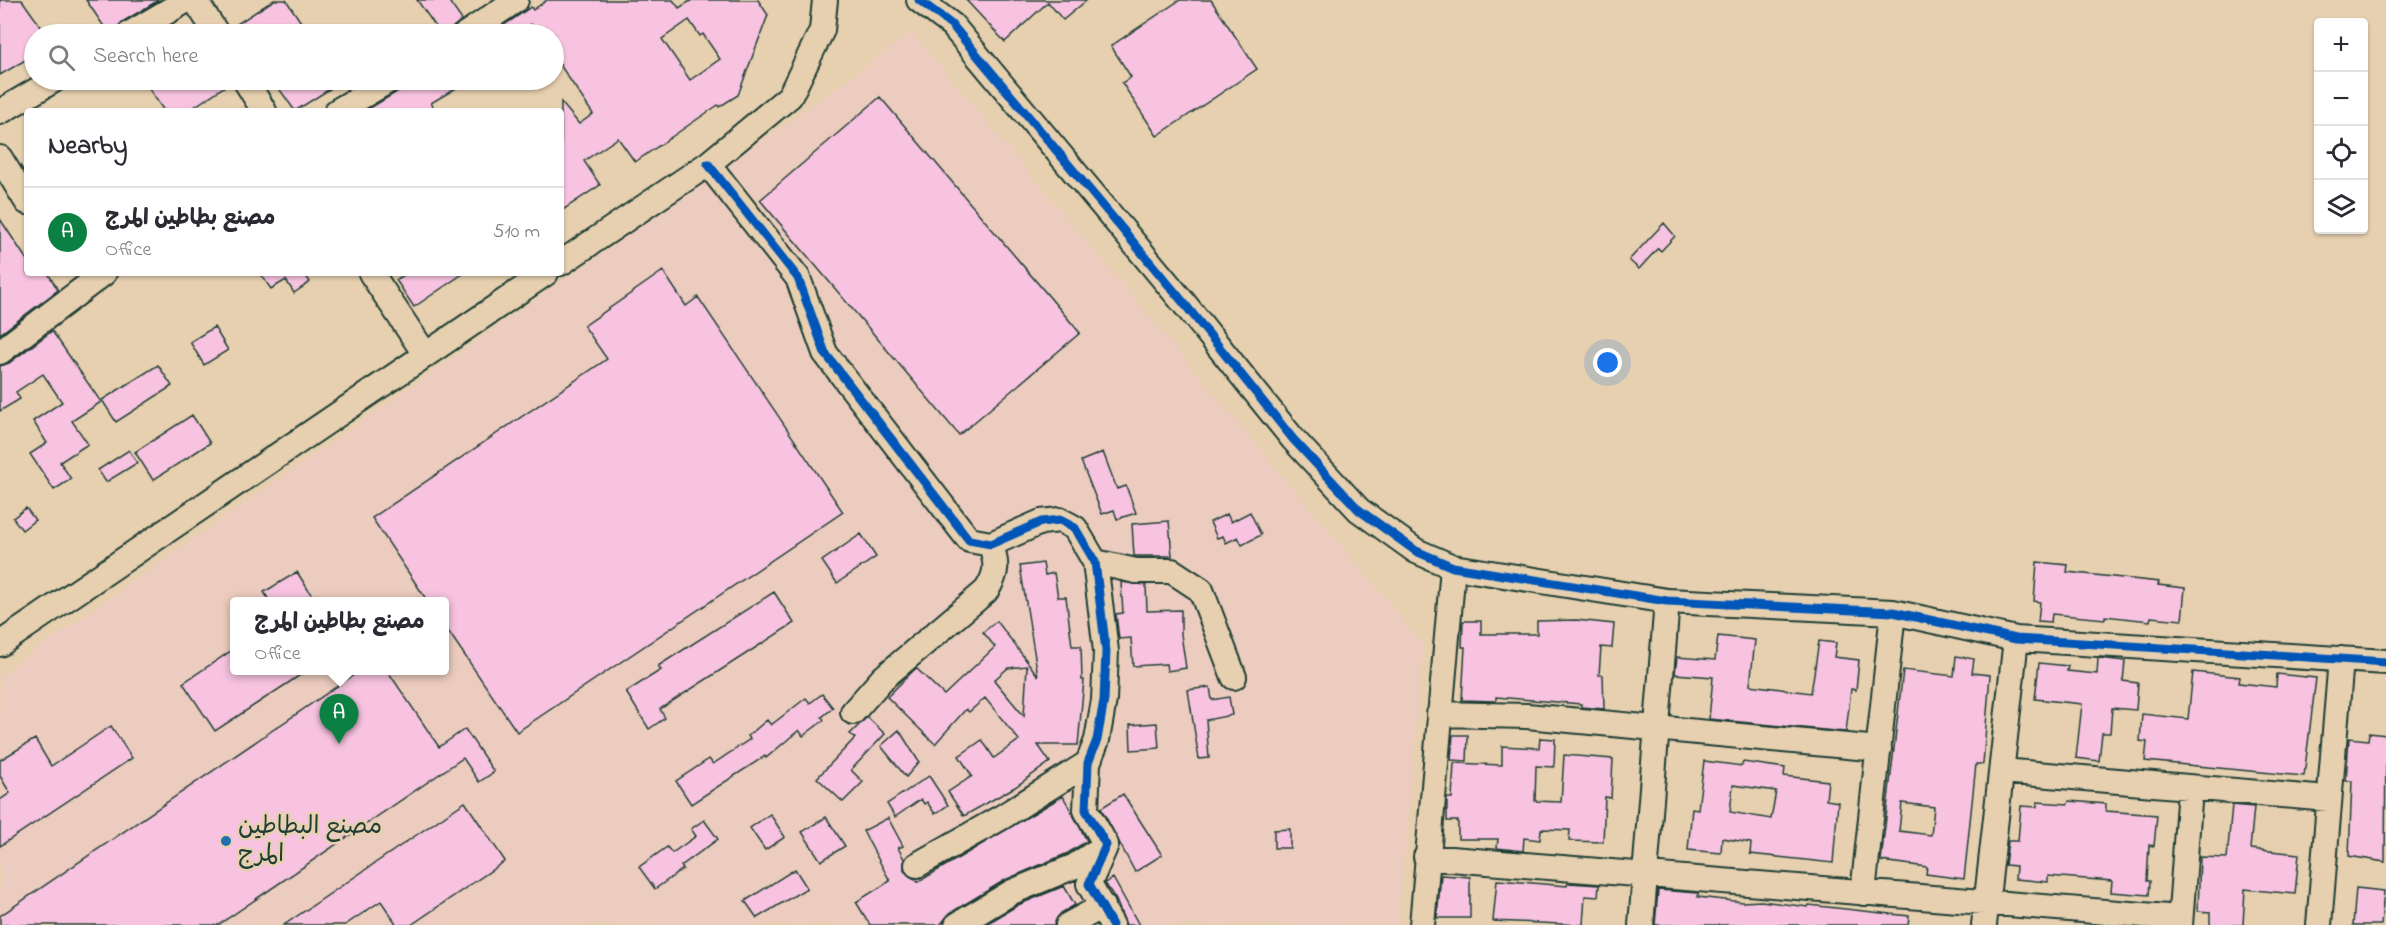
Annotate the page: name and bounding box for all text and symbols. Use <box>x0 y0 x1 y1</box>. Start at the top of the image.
map controls <box>2314 18 2368 234</box>
button: + <box>2314 18 2368 72</box>
search box <box>24 24 564 90</box>
icon: search <box>45 41 78 74</box>
text: Search here <box>93 41 198 73</box>
button: − <box>2314 72 2368 126</box>
button: locate <box>2314 126 2368 180</box>
text: Nearby <box>48 128 127 166</box>
button: layers <box>2314 180 2368 234</box>
text: مصنع بطاطين المرج <box>105 203 275 235</box>
text: A <box>61 218 74 247</box>
text: 510 m <box>493 218 540 247</box>
text: Office <box>105 236 151 265</box>
your location <box>1593 348 1622 377</box>
popup <box>230 597 449 675</box>
text: مصنع بطاطين المرج <box>254 607 425 639</box>
text: Office <box>254 640 301 669</box>
pin: A <box>320 694 358 744</box>
place label: مصنع البطاطين المرج <box>238 810 382 873</box>
marker: مصنع البطاطين المرج <box>219 834 233 848</box>

